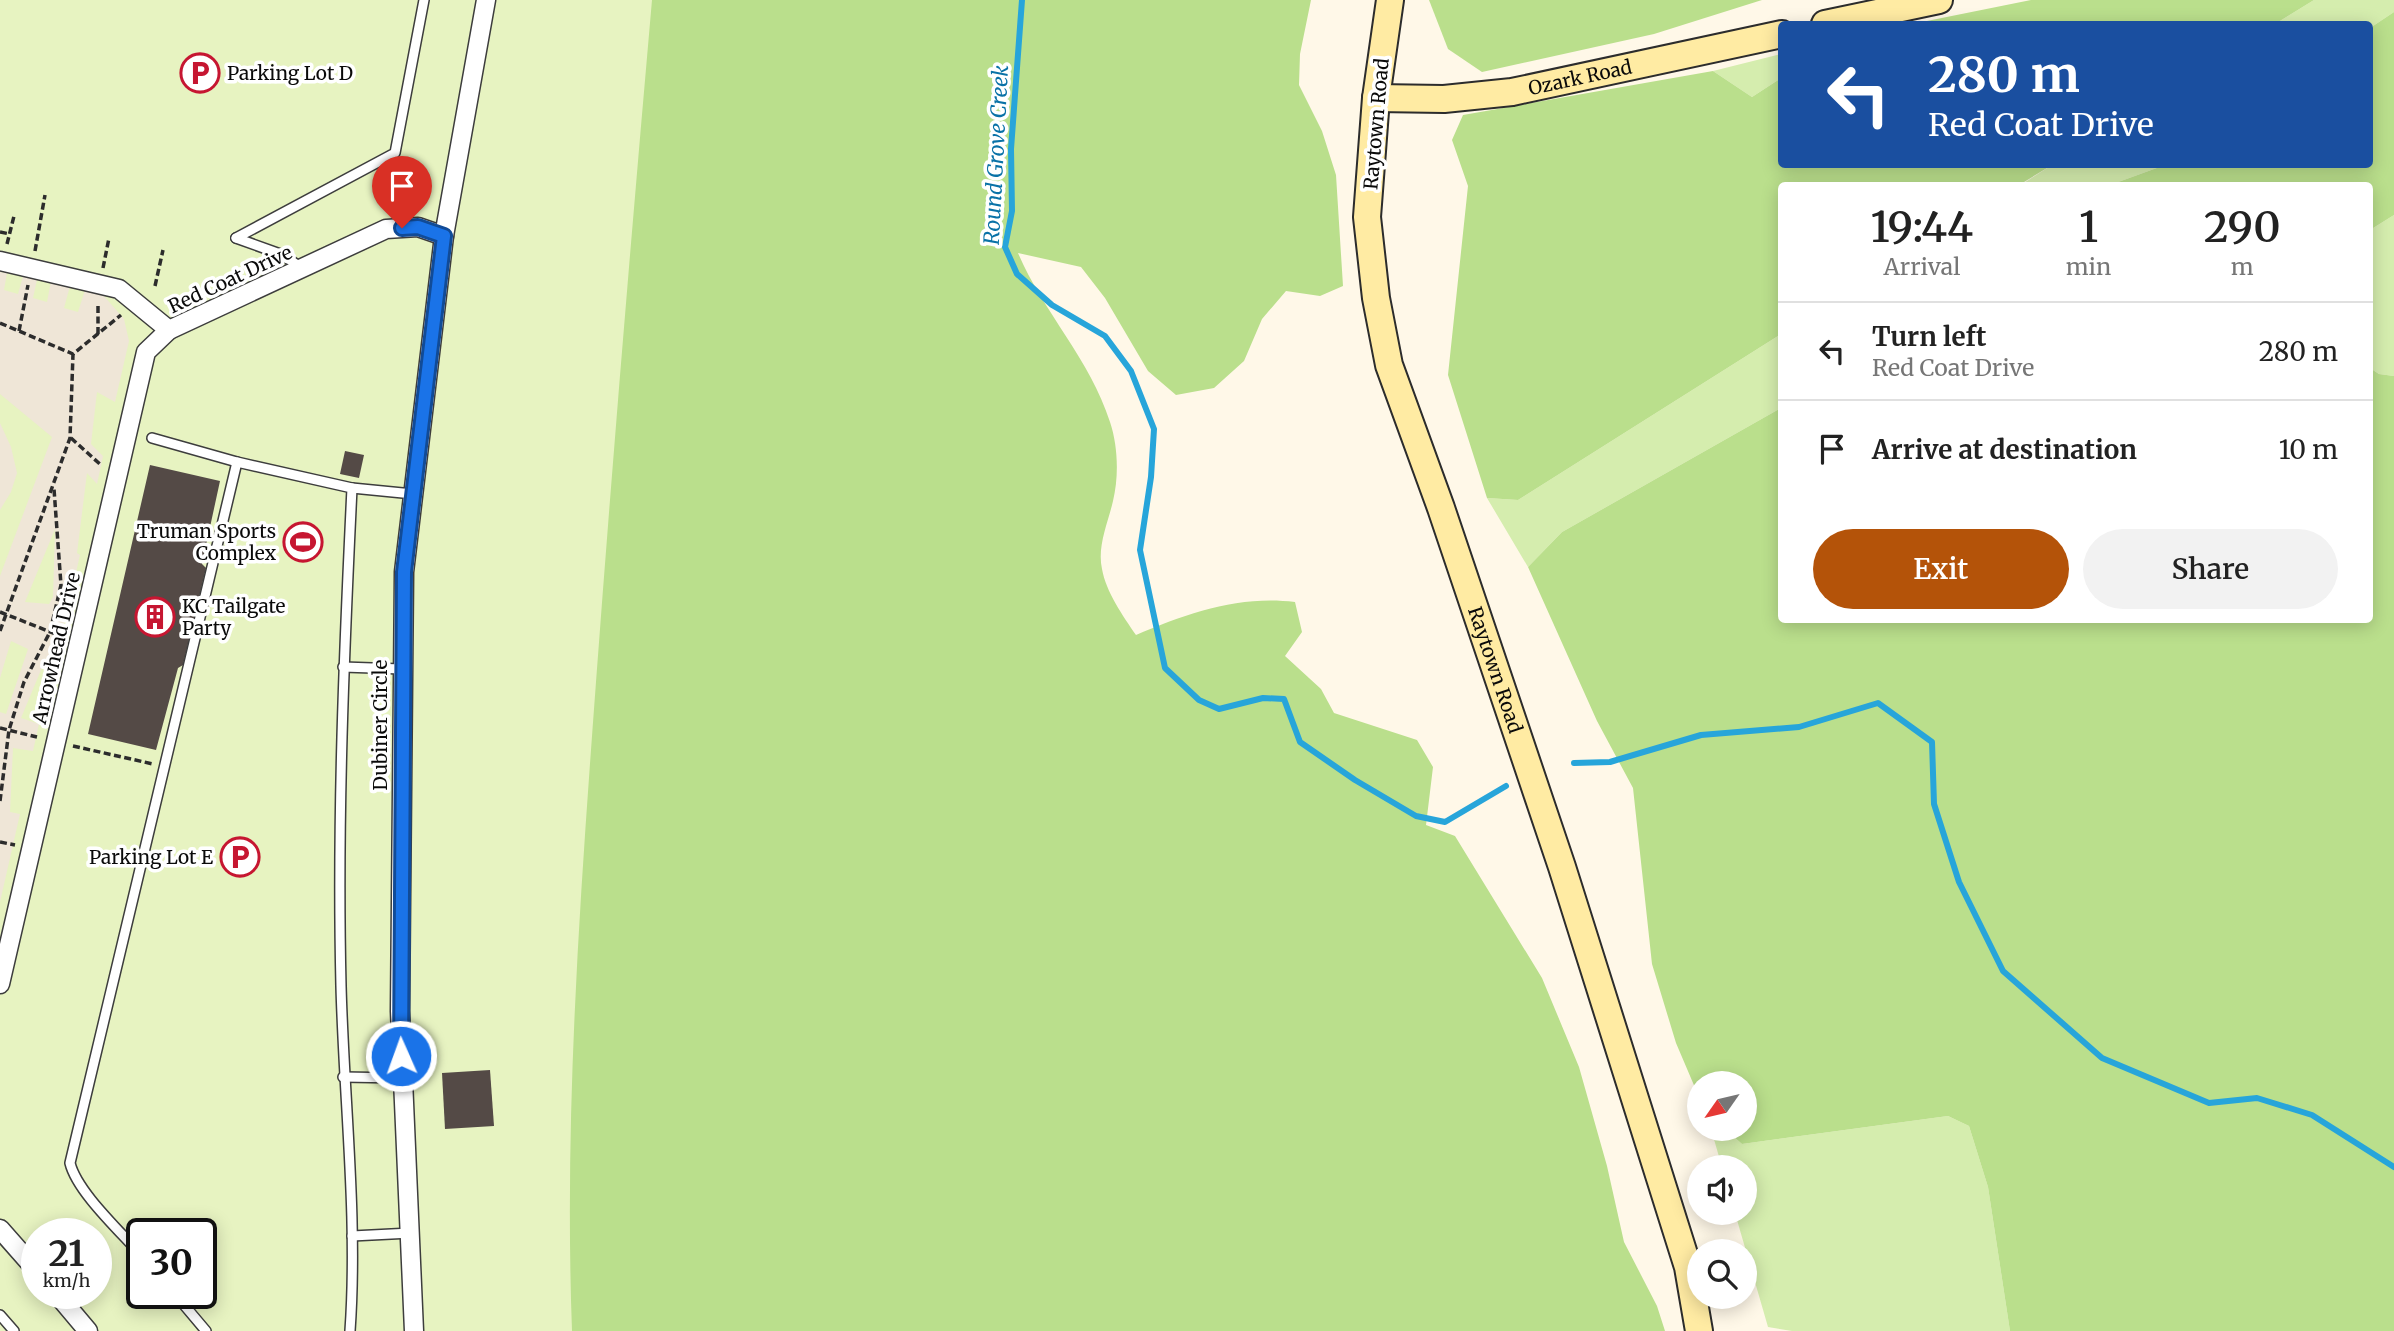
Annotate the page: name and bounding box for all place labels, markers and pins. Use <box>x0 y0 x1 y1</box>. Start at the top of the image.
parking icon: Parking Lot D <box>179 52 221 94</box>
place label: Parking Lot D <box>227 61 353 85</box>
pin <box>372 156 432 228</box>
place label: Truman Sports Complex <box>137 519 277 565</box>
sports icon: Truman Sports Complex <box>282 521 324 563</box>
place label: KC Tailgate Party <box>182 594 286 640</box>
building icon: KC Tailgate Party <box>134 596 176 638</box>
parking icon: Parking Lot E <box>219 836 261 878</box>
place label: Parking Lot E <box>89 845 213 869</box>

